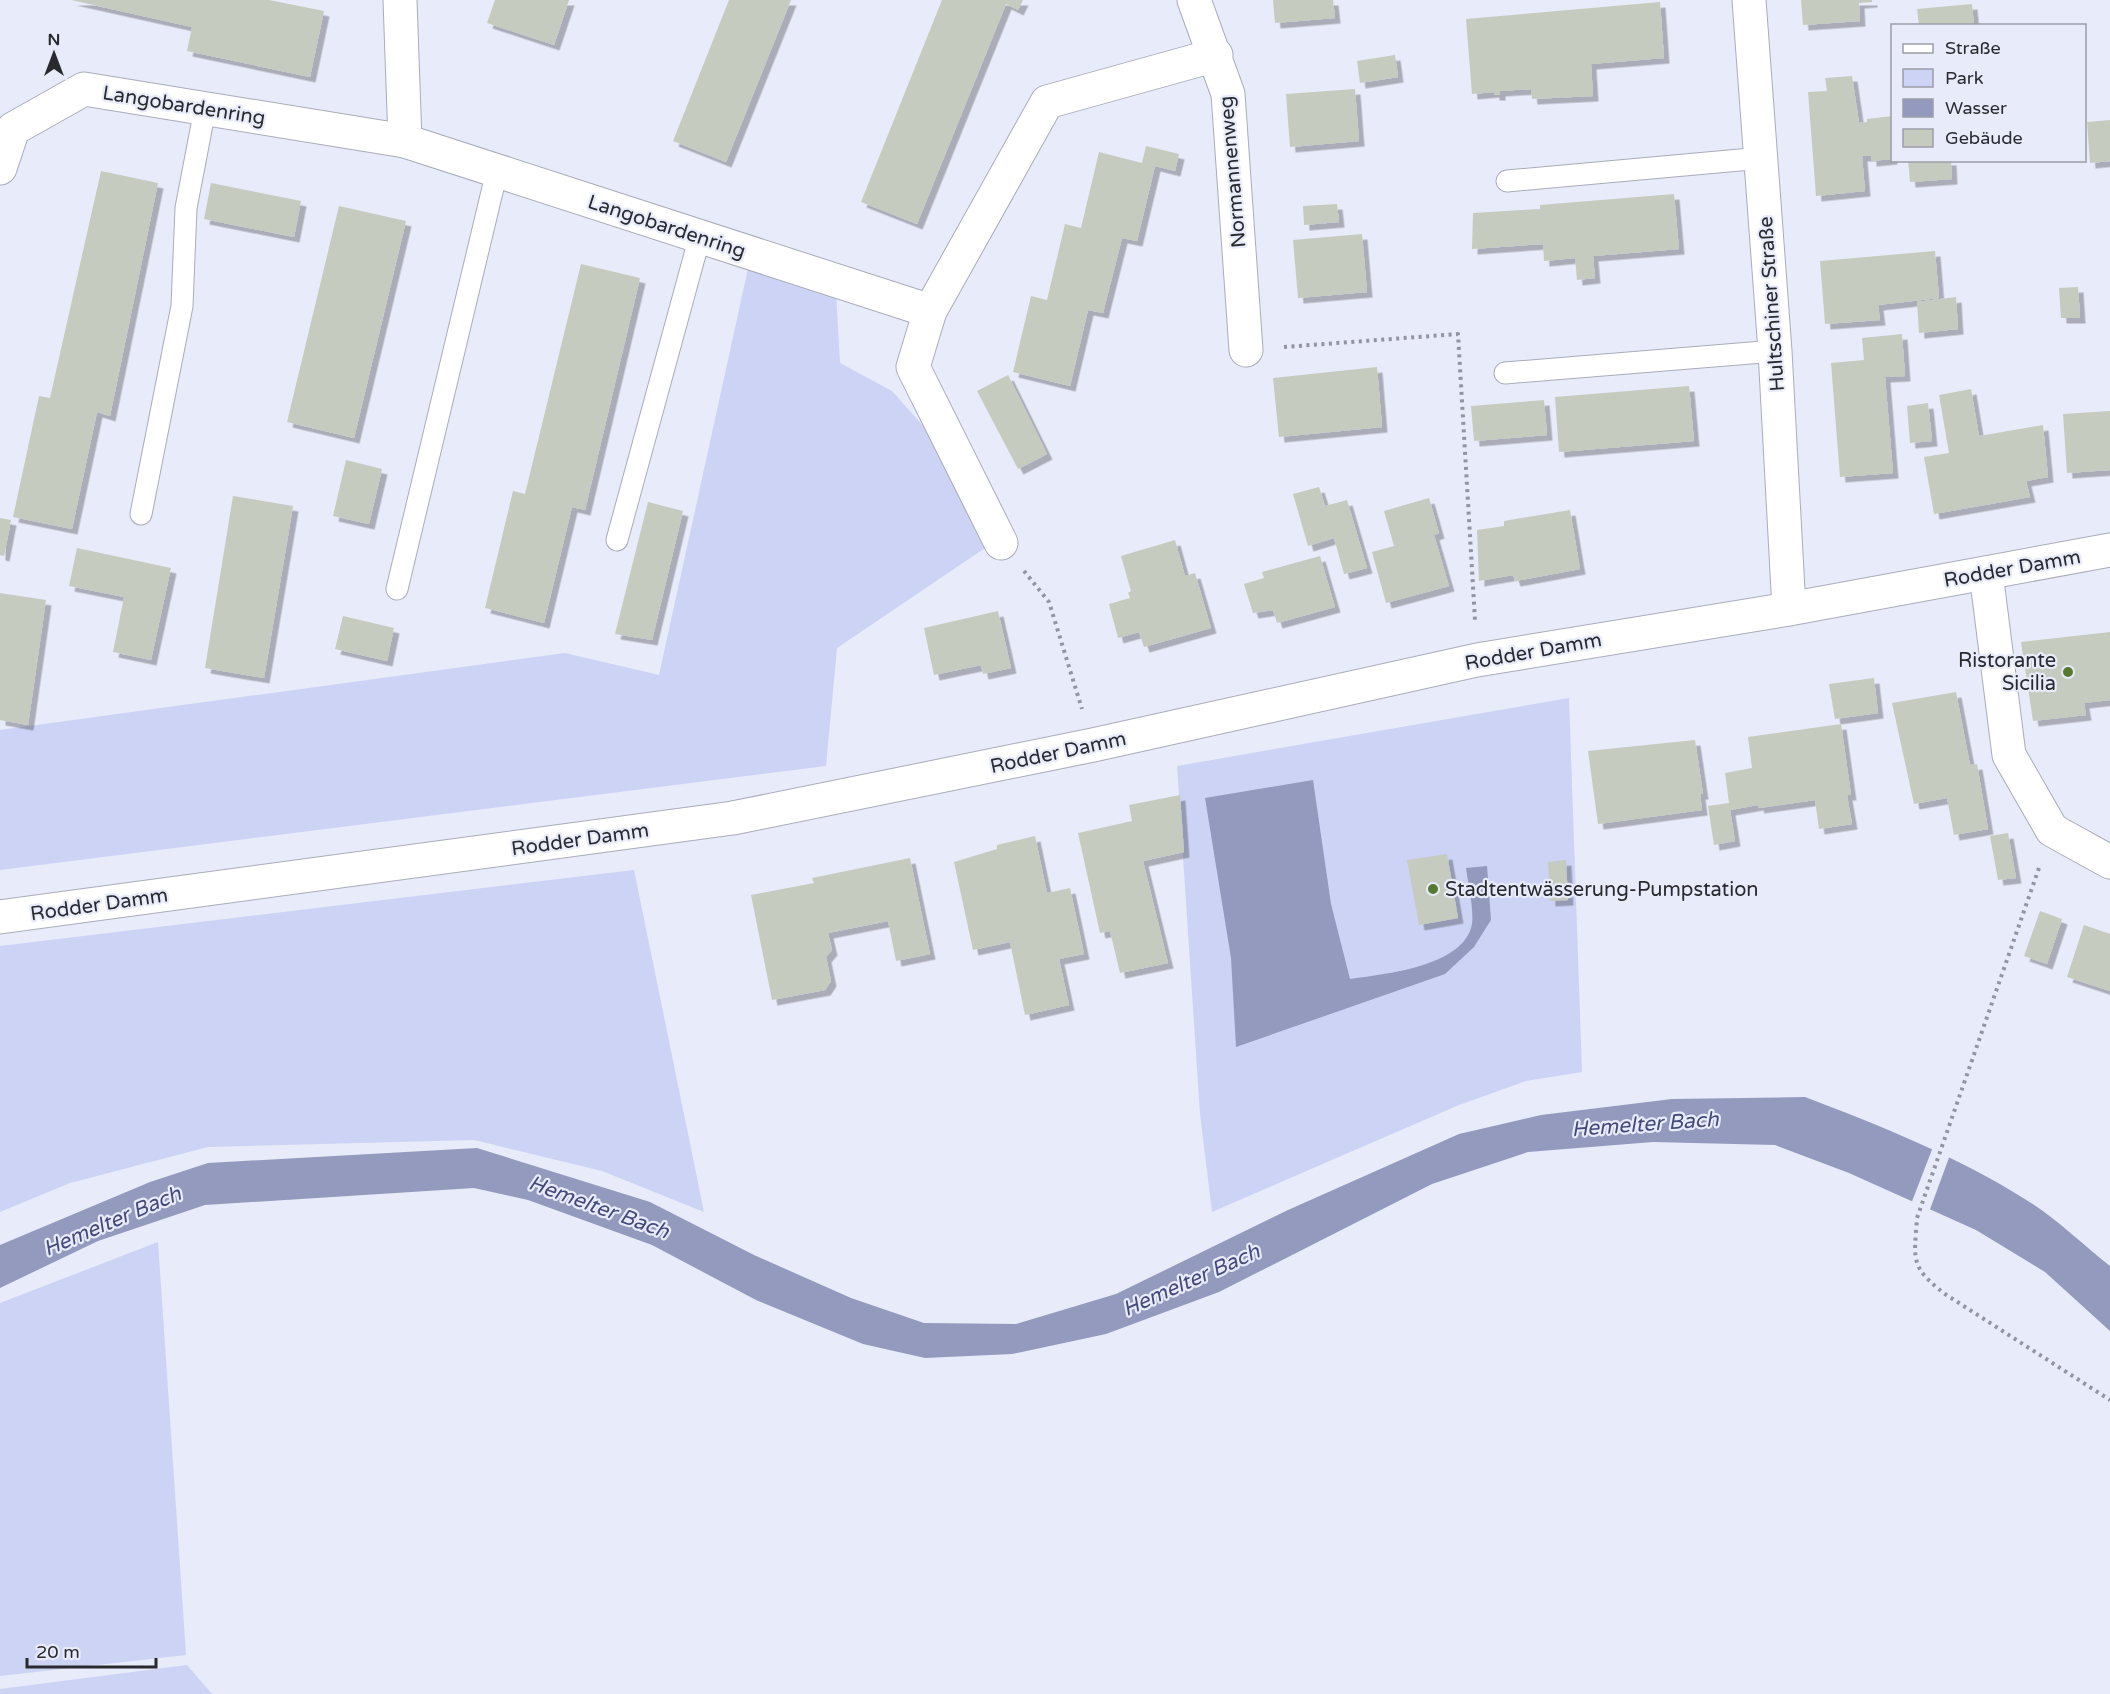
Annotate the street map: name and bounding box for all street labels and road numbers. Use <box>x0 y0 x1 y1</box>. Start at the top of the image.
street label: Langobardenring <box>101 81 267 131</box>
street label: Normannenweg <box>1214 95 1252 249</box>
street label: Langobardenring <box>585 190 749 264</box>
street label: Hultschiner Straße <box>1754 216 1790 392</box>
street label: Rodder Damm <box>1942 545 2083 593</box>
street label: Rodder Damm <box>1463 628 1604 676</box>
street label: Rodder Damm <box>988 727 1128 779</box>
street label: Rodder Damm <box>510 818 650 862</box>
street label: Rodder Damm <box>29 883 169 927</box>

